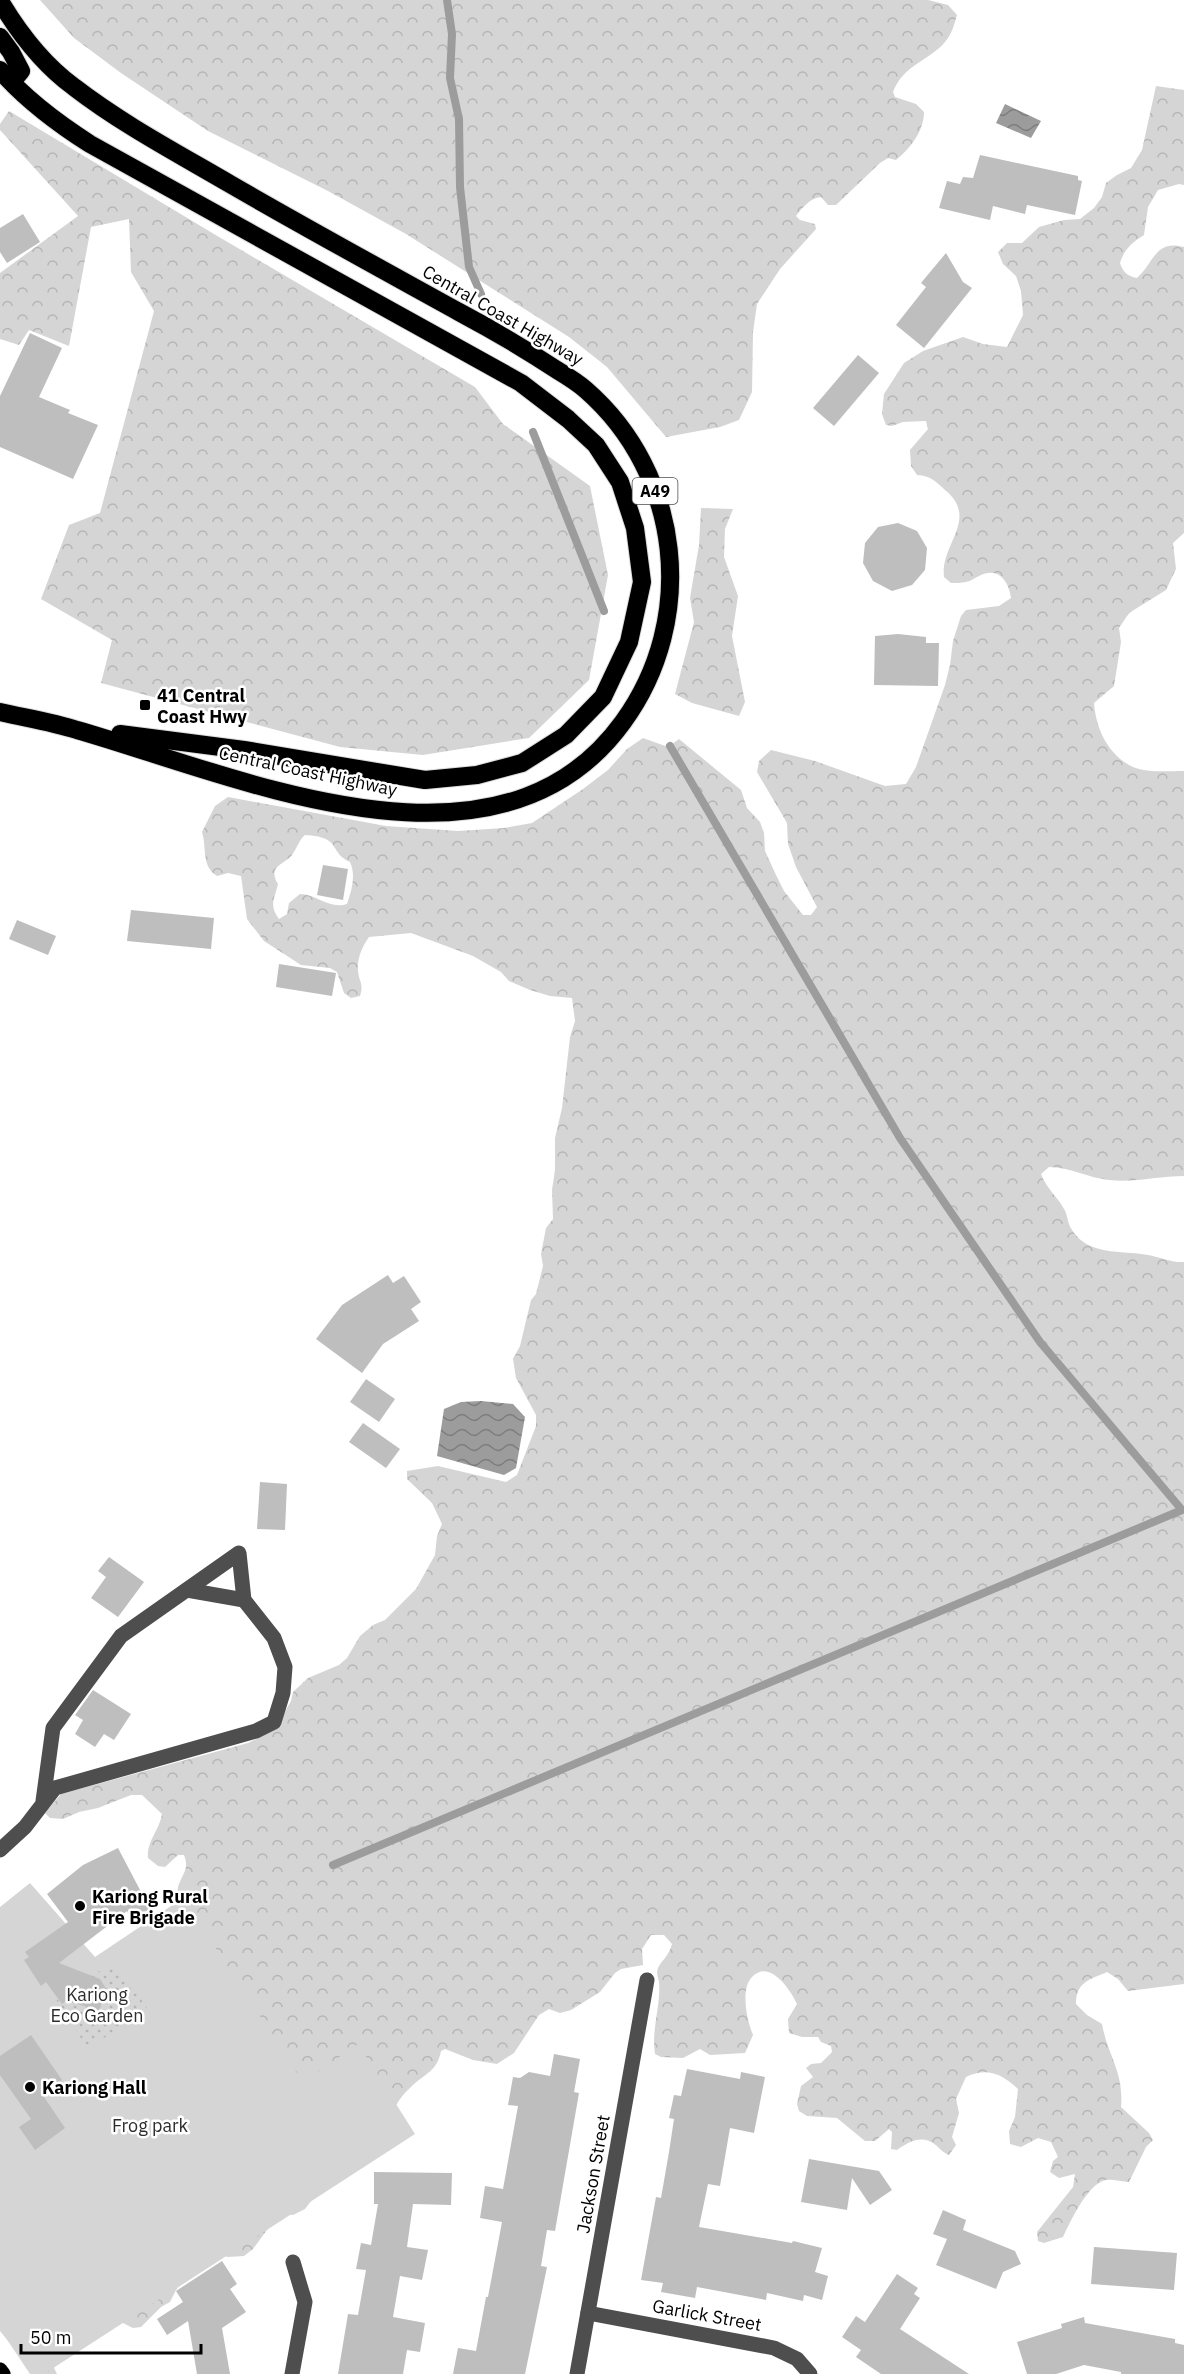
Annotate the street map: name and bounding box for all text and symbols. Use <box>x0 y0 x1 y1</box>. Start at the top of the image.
street label: Central Coast Highway <box>418 260 588 370</box>
road number: A49 <box>632 478 678 504</box>
place label: 41 Central Coast Hwy <box>157 684 247 728</box>
marker: 41 Central Coast Hwy <box>138 698 152 712</box>
street label: Central Coast Highway <box>217 741 399 801</box>
place label: Kariong Rural Fire Brigade <box>92 1885 208 1929</box>
marker: Kariong Rural Fire Brigade <box>73 1899 87 1913</box>
park label: Kariong Eco Garden <box>51 1983 143 2027</box>
place label: Kariong Hall <box>42 2076 147 2099</box>
marker: Kariong Hall <box>23 2080 37 2094</box>
street label: Jackson Street <box>571 2113 615 2235</box>
park label: Frog park <box>112 2114 189 2137</box>
street label: Garlick Street <box>651 2294 763 2336</box>
scale bar <box>21 2317 201 2355</box>
text: 50 m <box>30 2326 72 2349</box>

